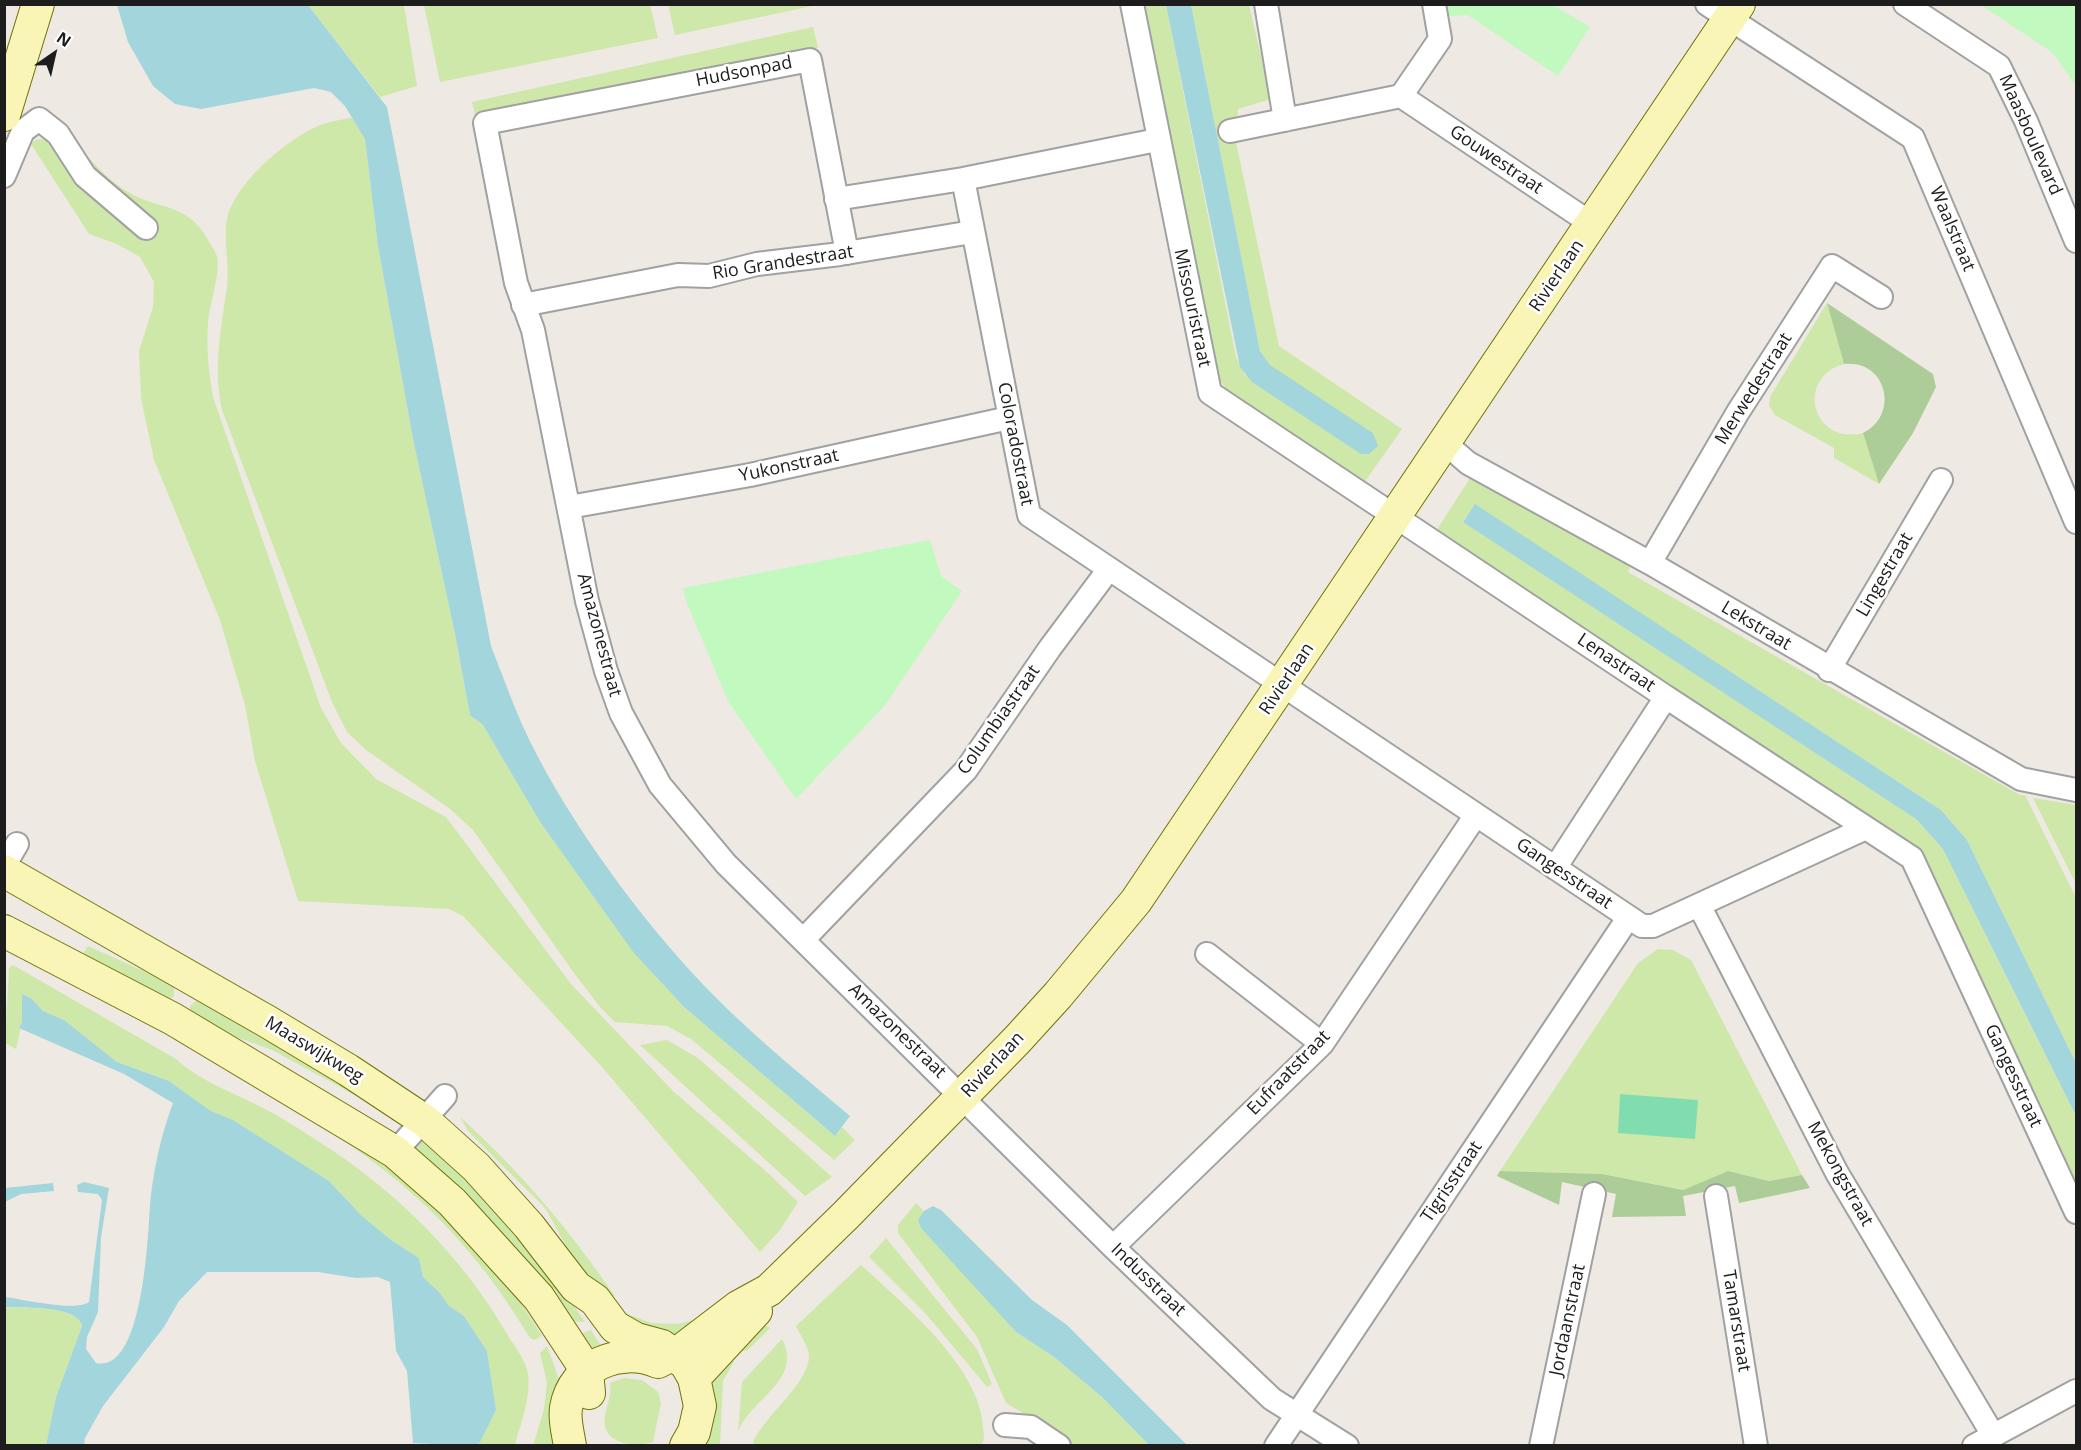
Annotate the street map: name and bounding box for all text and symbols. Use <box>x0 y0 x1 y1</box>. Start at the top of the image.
north arrow <box>24 24 84 84</box>
text: N <box>53 26 76 52</box>
street label: Hudsonpad <box>694 52 794 92</box>
street label: Maasboulevard <box>1994 71 2066 199</box>
street label: Gouwestraat <box>1445 121 1547 199</box>
street label: Waalstraat <box>1924 183 1980 275</box>
street label: Rivierlaan <box>1525 236 1589 316</box>
street label: Rio Grandestraat <box>711 241 855 285</box>
street label: Missouristraat <box>1169 247 1215 369</box>
street label: Merwedestraat <box>1711 329 1797 449</box>
street label: Coloradostraat <box>992 380 1038 508</box>
street label: Yukonstraat <box>737 445 841 487</box>
street label: Lingestraat <box>1852 529 1918 621</box>
street label: Amazonestraat <box>572 571 626 699</box>
street label: Lekstraat <box>1717 597 1795 655</box>
street label: Lenastraat <box>1573 629 1659 697</box>
street label: Rivierlaan <box>1255 639 1319 719</box>
street label: Columbiastraat <box>953 661 1045 779</box>
street label: Gangesstraat <box>1512 834 1616 914</box>
street label: Amazonestraat <box>844 979 950 1083</box>
street label: Maaswijkweg <box>261 1012 367 1088</box>
street label: Gangesstraat <box>1980 1021 2046 1131</box>
street label: Eufraatstraat <box>1243 1026 1335 1120</box>
street label: Rivierlaan <box>957 1028 1029 1102</box>
street label: Mekongstraat <box>1802 1118 1878 1230</box>
street label: Tigrisstraat <box>1417 1137 1487 1227</box>
street label: Indusstraat <box>1106 1239 1190 1321</box>
street label: Jordaanstraat <box>1546 1262 1590 1378</box>
street label: Tamarstraat <box>1717 1269 1755 1373</box>

